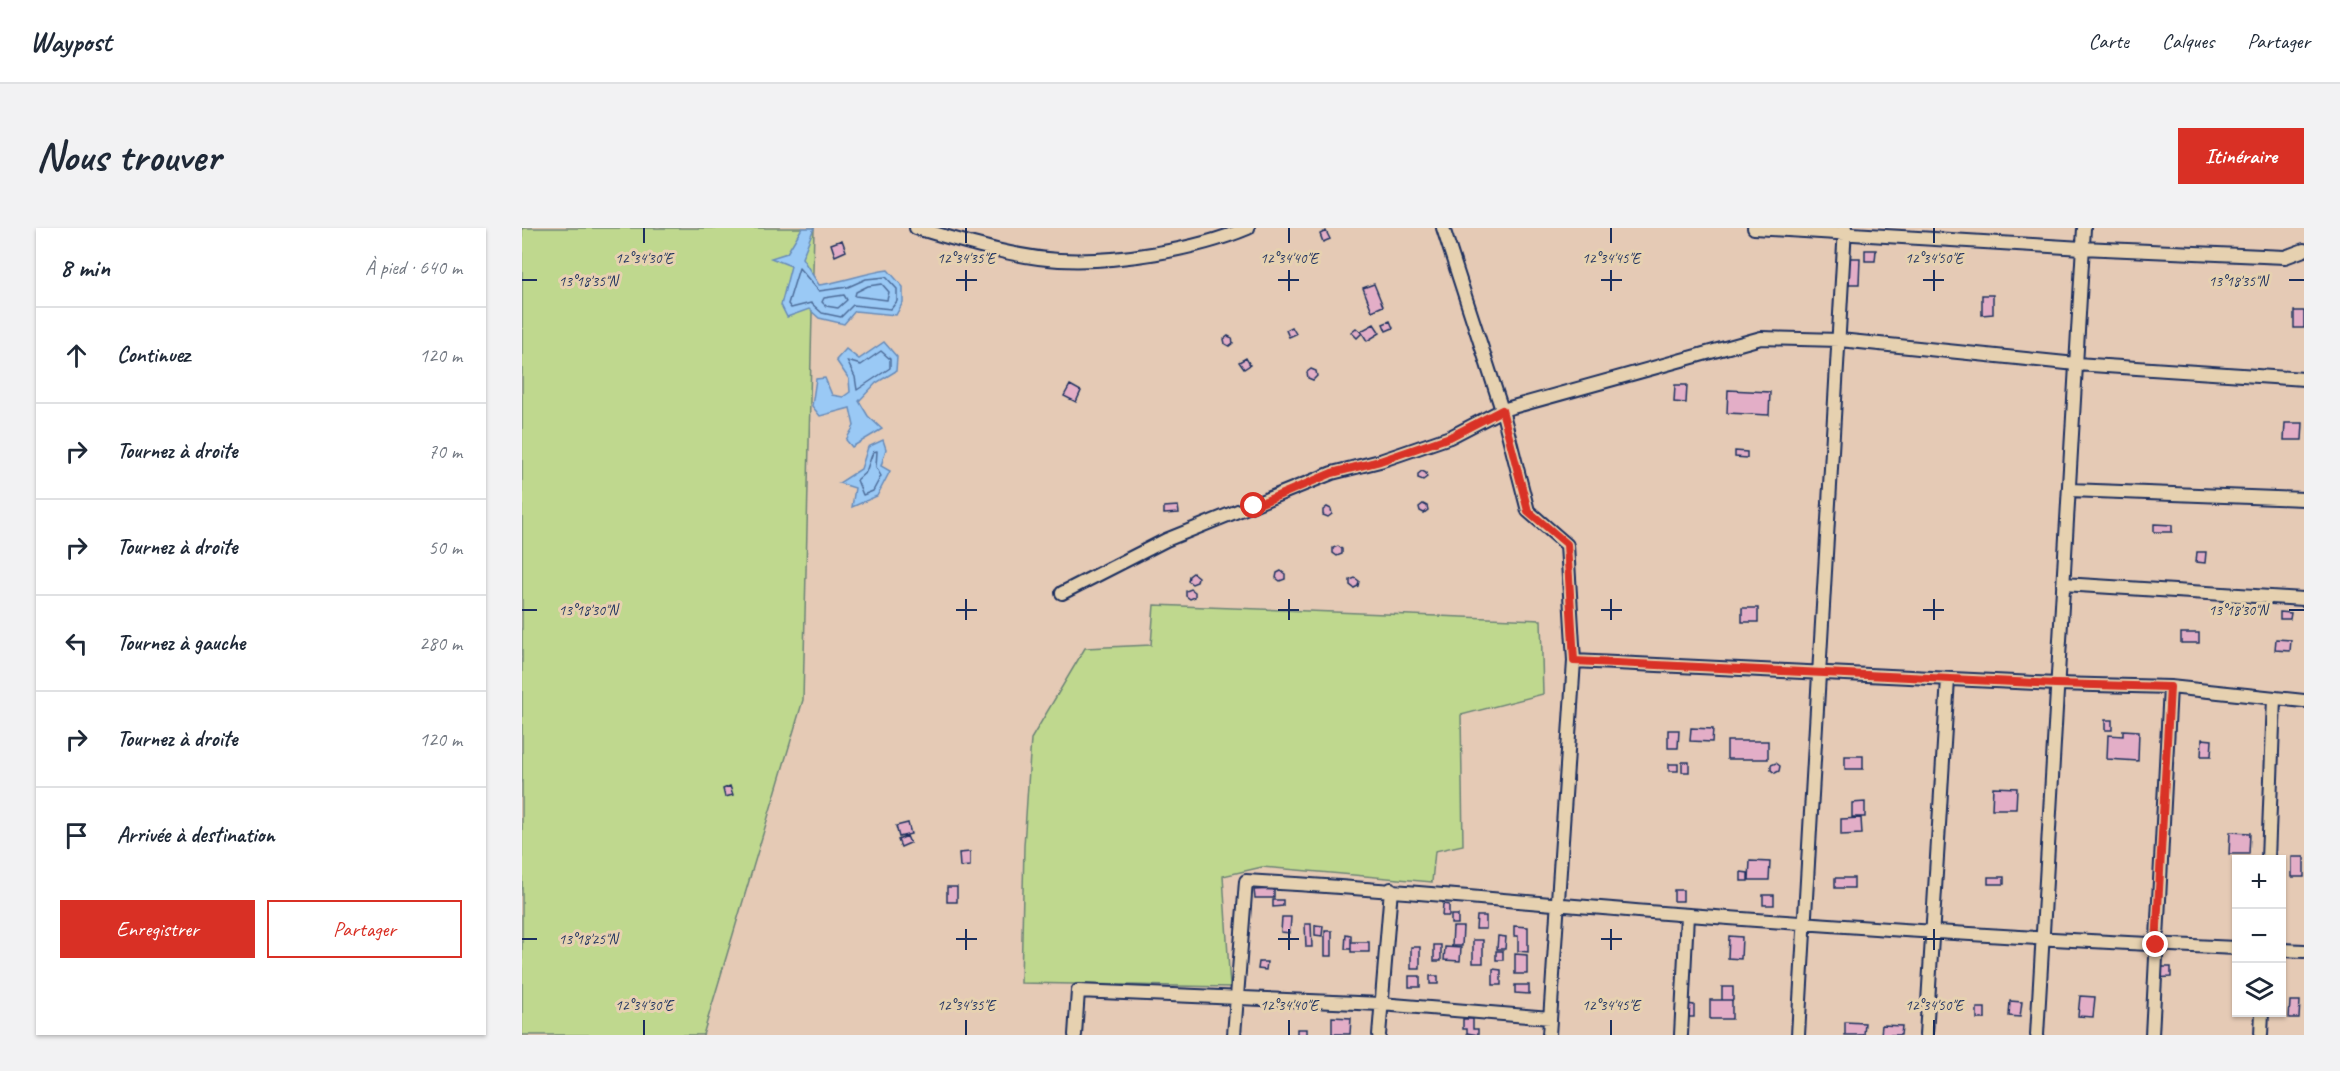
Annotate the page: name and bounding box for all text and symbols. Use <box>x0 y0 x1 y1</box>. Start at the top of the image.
text: Waypost <box>30 24 111 59</box>
text: Carte <box>2088 28 2129 54</box>
text: Calques <box>2162 28 2214 54</box>
text: Partager <box>2247 28 2310 54</box>
button: Itinéraire <box>2178 128 2304 184</box>
text: Nous trouver <box>36 130 220 183</box>
text: 12°34'30"E <box>615 249 675 268</box>
text: 12°34'35"E <box>937 249 997 268</box>
text: 12°34'40"E <box>1260 249 1320 268</box>
text: 12°34'45"E <box>1582 249 1642 268</box>
text: 12°34'50"E <box>1905 249 1965 268</box>
text: 8 min <box>60 251 110 284</box>
text: À pied · 640 m <box>365 255 462 280</box>
text: 13°18'35"N <box>558 272 621 291</box>
text: 13°18'35"N <box>2208 272 2271 291</box>
icon: ahead <box>60 339 93 372</box>
text: Continuez <box>117 341 190 369</box>
text: 120 m <box>419 343 462 368</box>
icon: right <box>60 435 93 468</box>
text: Tournez à droite <box>117 437 237 465</box>
text: 70 m <box>428 439 462 464</box>
route start <box>1240 492 1266 518</box>
icon: right <box>60 531 93 564</box>
text: Tournez à droite <box>117 533 237 561</box>
text: 50 m <box>428 535 462 560</box>
text: 13°18'30"N <box>558 601 621 620</box>
text: 13°18'30"N <box>2208 601 2271 620</box>
icon: left <box>60 627 93 660</box>
text: Tournez à gauche <box>117 629 245 657</box>
text: 280 m <box>419 631 462 656</box>
icon: right <box>60 723 93 756</box>
text: Tournez à droite <box>117 725 237 753</box>
text: 120 m <box>419 727 462 752</box>
icon: arrive <box>60 819 93 852</box>
text: Arrivée à destination <box>117 821 275 849</box>
map controls <box>2232 855 2286 1017</box>
button: + <box>2232 855 2286 909</box>
button: Enregistrer <box>60 900 255 958</box>
button: Partager <box>267 900 462 958</box>
button: − <box>2232 909 2286 963</box>
text: 13°18'25"N <box>558 930 621 949</box>
route end <box>2142 931 2168 957</box>
button: layers <box>2232 963 2286 1017</box>
text: 12°34'30"E <box>615 996 675 1015</box>
text: 12°34'35"E <box>937 996 997 1015</box>
text: 12°34'40"E <box>1260 996 1320 1015</box>
text: 12°34'45"E <box>1582 996 1642 1015</box>
text: 12°34'50"E <box>1905 996 1965 1015</box>

